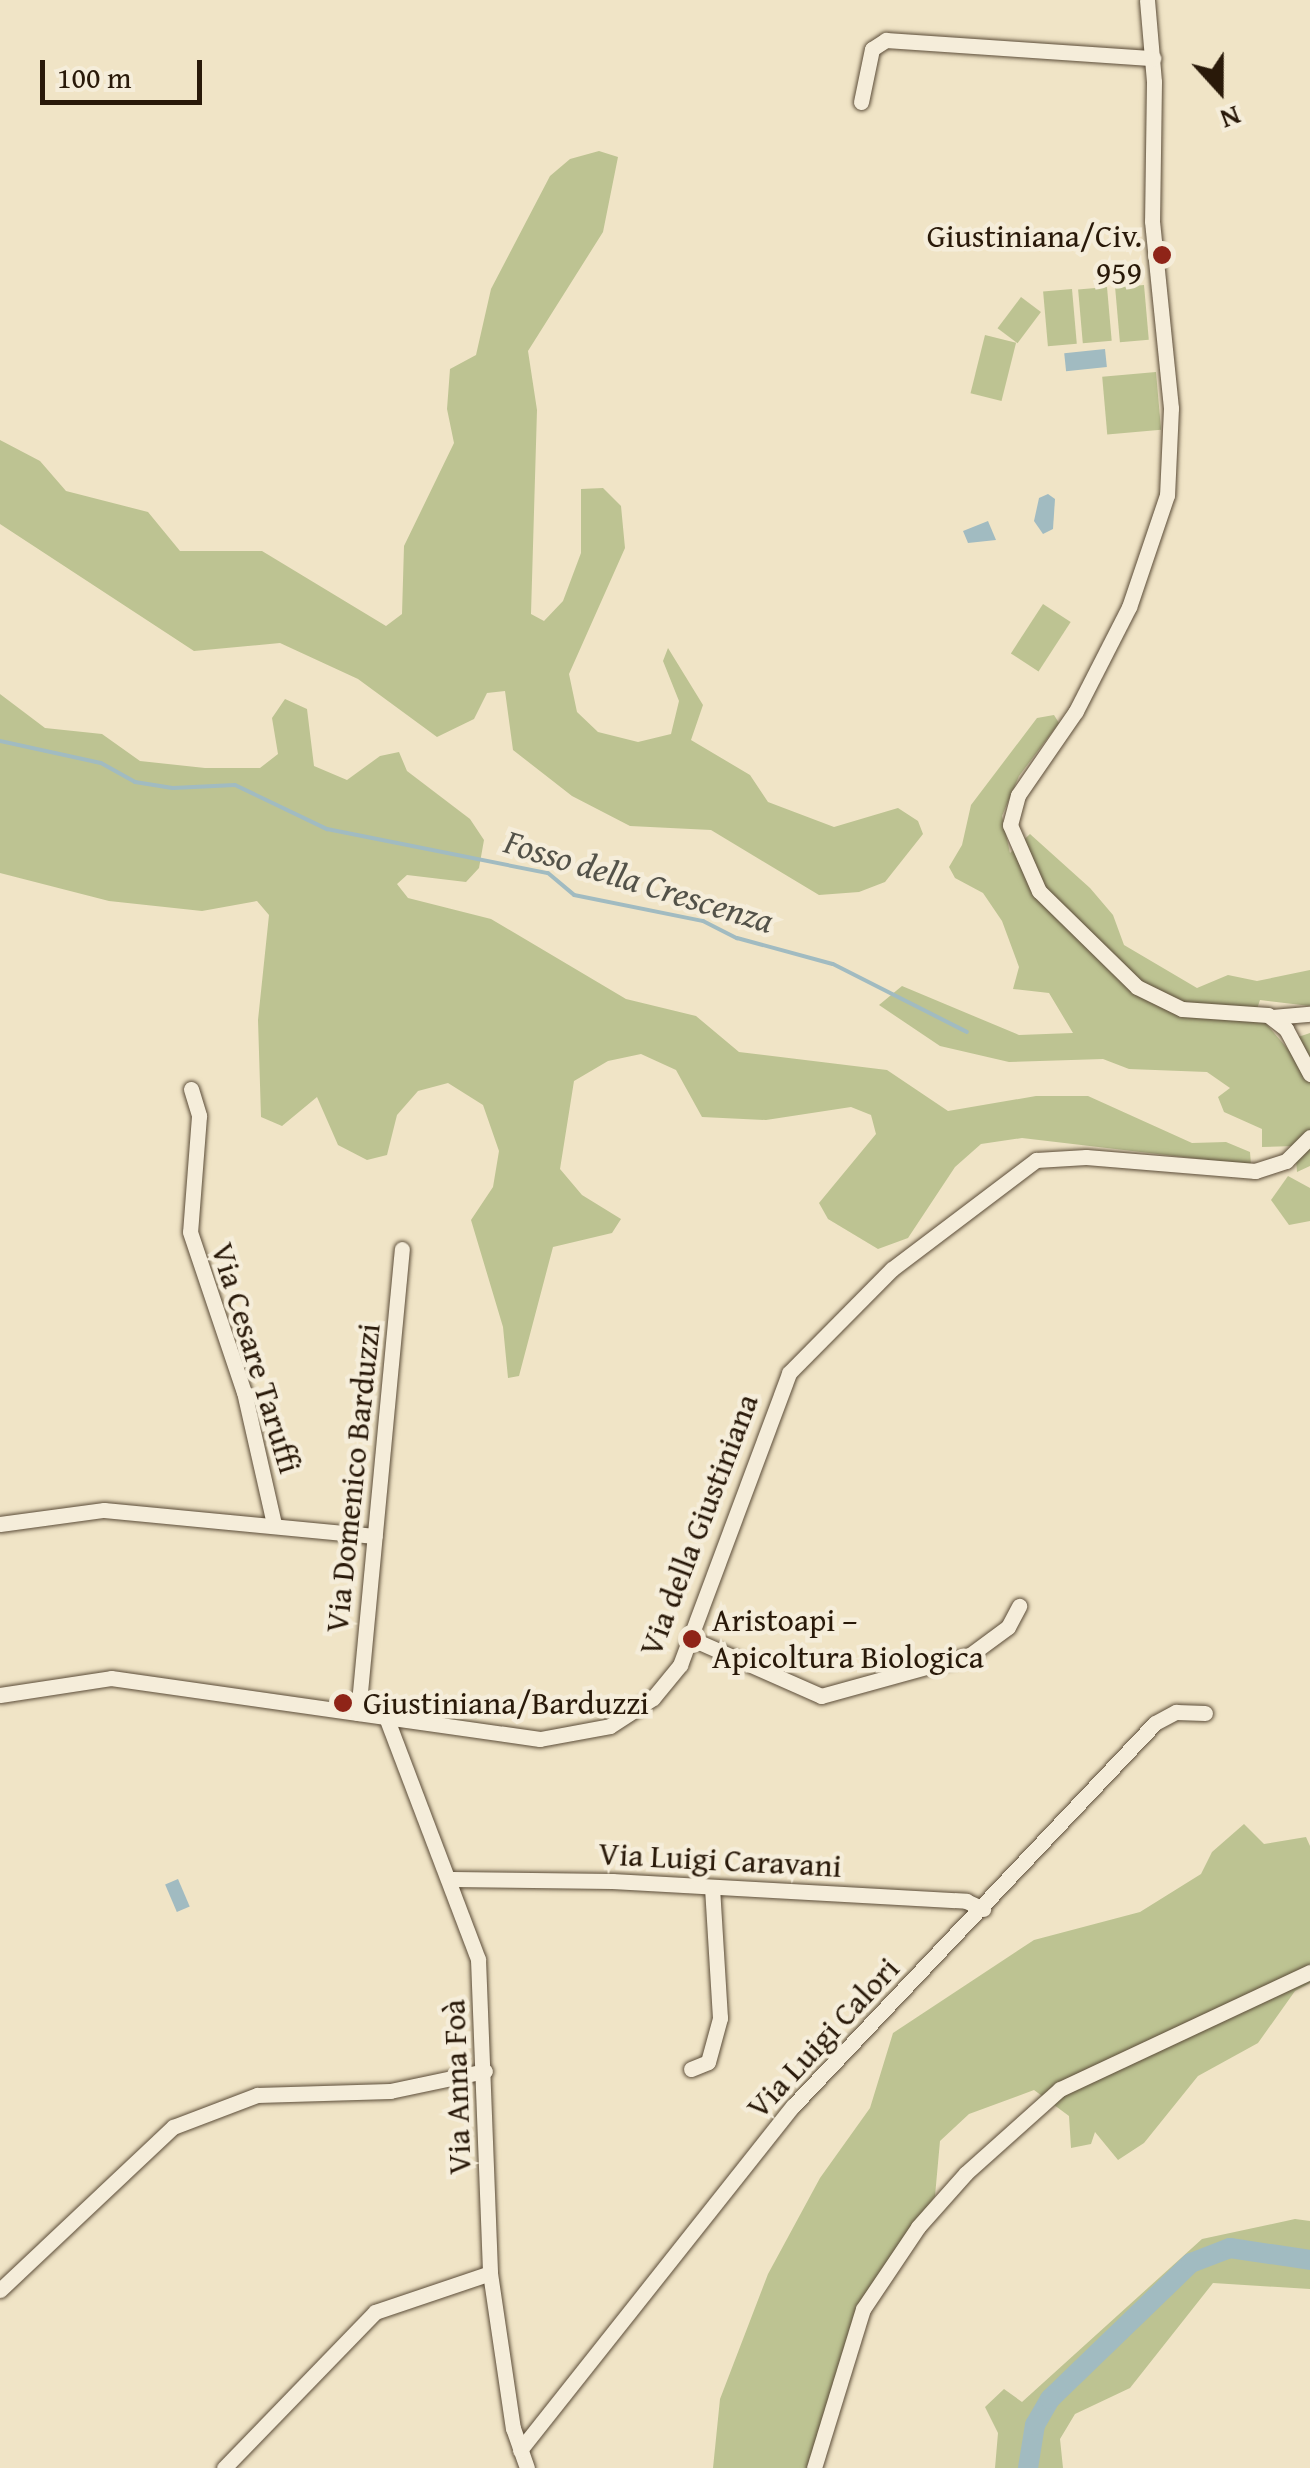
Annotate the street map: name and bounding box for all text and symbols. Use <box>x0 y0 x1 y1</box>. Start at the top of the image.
scale bar <box>45 40 208 102</box>
north arrow <box>1170 40 1270 140</box>
text: 100 m <box>57 55 131 99</box>
text: N <box>1215 96 1247 141</box>
place label: Giustiniana/Civ. 959 <box>927 218 1142 293</box>
marker: Giustiniana/Civ. 959 <box>1151 244 1173 266</box>
water label: Fosso della Crescenza <box>499 820 779 942</box>
street label: Via Cesare Taruffi <box>203 1238 309 1478</box>
street label: Via Domenico Barduzzi <box>318 1321 388 1635</box>
street label: Via della Giustiniana <box>631 1389 767 1661</box>
place label: Aristoapi – Apicoltura Biologica <box>712 1602 984 1677</box>
marker: Aristoapi – Apicoltura Biologica <box>681 1628 703 1650</box>
place label: Giustiniana/Barduzzi <box>363 1684 649 1722</box>
marker: Giustiniana/Barduzzi <box>332 1692 354 1714</box>
street label: Via Luigi Caravani <box>597 1834 843 1886</box>
street label: Via Luigi Calori <box>739 1950 907 2126</box>
street label: Via Anna Foà <box>435 1999 479 2175</box>

